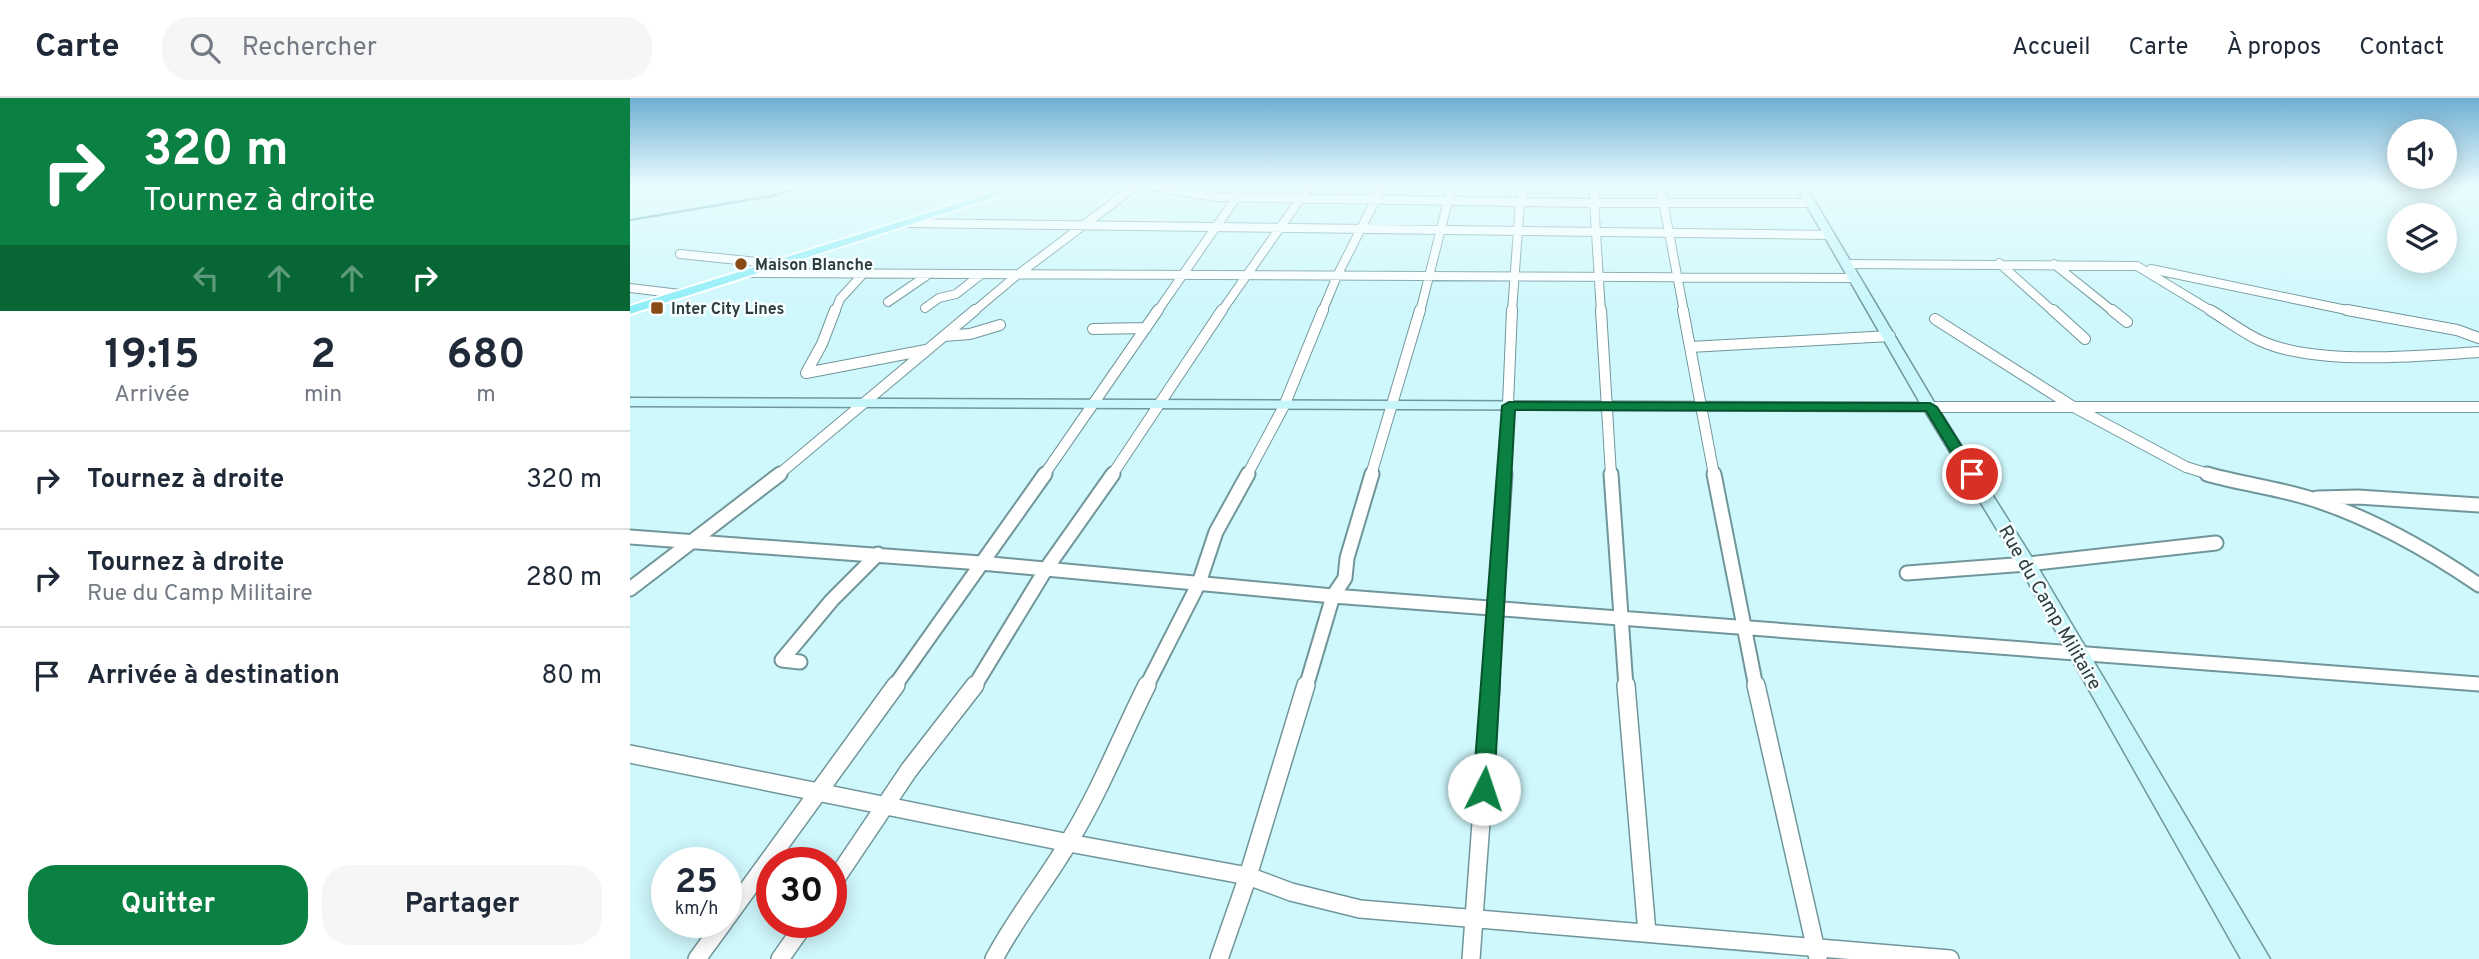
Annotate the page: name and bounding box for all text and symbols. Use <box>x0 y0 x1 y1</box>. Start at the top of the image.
search box <box>162 17 652 80</box>
text: Carte <box>35 27 120 69</box>
icon: search <box>186 29 224 67</box>
text: Rechercher <box>242 32 377 65</box>
text: Accueil <box>2012 33 2091 63</box>
text: Carte <box>2129 33 2188 63</box>
text: À propos <box>2226 33 2321 63</box>
text: Contact <box>2359 33 2444 63</box>
map controls <box>2387 119 2457 273</box>
button: sound <box>2387 119 2457 189</box>
text: 320 m <box>143 121 289 183</box>
icon: right <box>28 126 119 217</box>
text: Tournez à droite <box>143 182 375 222</box>
button: layers <box>2387 203 2457 273</box>
marker: Maison Blanche <box>733 256 749 272</box>
place label: Maison Blanche <box>755 256 873 276</box>
icon: left <box>187 259 225 297</box>
icon: ahead <box>260 259 298 297</box>
icon: ahead <box>333 259 371 297</box>
icon: right <box>406 259 444 297</box>
marker: Inter City Lines <box>649 300 665 316</box>
place label: Inter City Lines <box>671 300 784 320</box>
text: 19:15 <box>104 330 200 383</box>
text: 2 <box>310 330 336 383</box>
text: 680 <box>446 330 526 383</box>
text: Arrivée <box>114 381 190 410</box>
text: min <box>304 381 342 410</box>
text: m <box>476 381 496 410</box>
pin <box>1942 444 2002 504</box>
icon: arrive <box>1953 455 1991 493</box>
icon: right <box>28 461 66 499</box>
text: Tournez à droite <box>87 464 284 497</box>
text: 320 m <box>526 464 602 497</box>
street label: Rue du Camp Militaire <box>1992 521 2106 695</box>
text: Tournez à droite <box>87 547 284 580</box>
icon: right <box>28 559 66 597</box>
text: 280 m <box>526 562 602 595</box>
text: Rue du Camp Militaire <box>87 580 313 609</box>
icon: arrive <box>28 657 66 695</box>
text: Arrivée à destination <box>87 660 340 693</box>
text: 80 m <box>542 660 602 693</box>
position arrow <box>1447 752 1521 826</box>
speed limit sign: 30 <box>756 847 847 938</box>
text: 25 <box>675 861 718 905</box>
button: Quitter <box>28 865 308 945</box>
button: Partager <box>322 865 602 945</box>
text: km/h <box>675 898 718 921</box>

